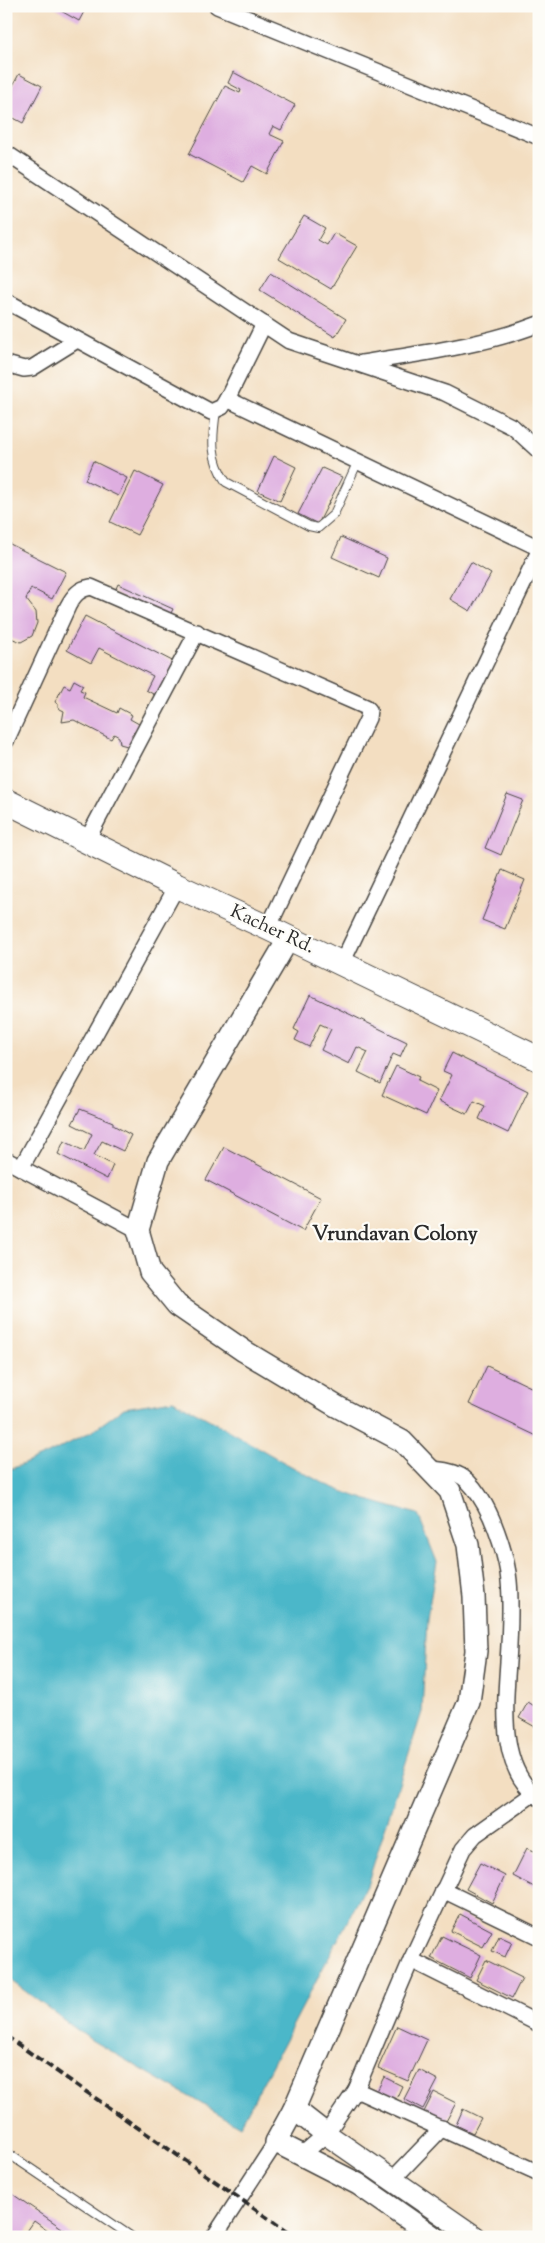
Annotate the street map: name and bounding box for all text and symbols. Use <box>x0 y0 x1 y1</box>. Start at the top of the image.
street label: Kacher Rd. <box>225 899 319 961</box>
district label: Vrundavan Colony <box>312 1221 478 1250</box>

